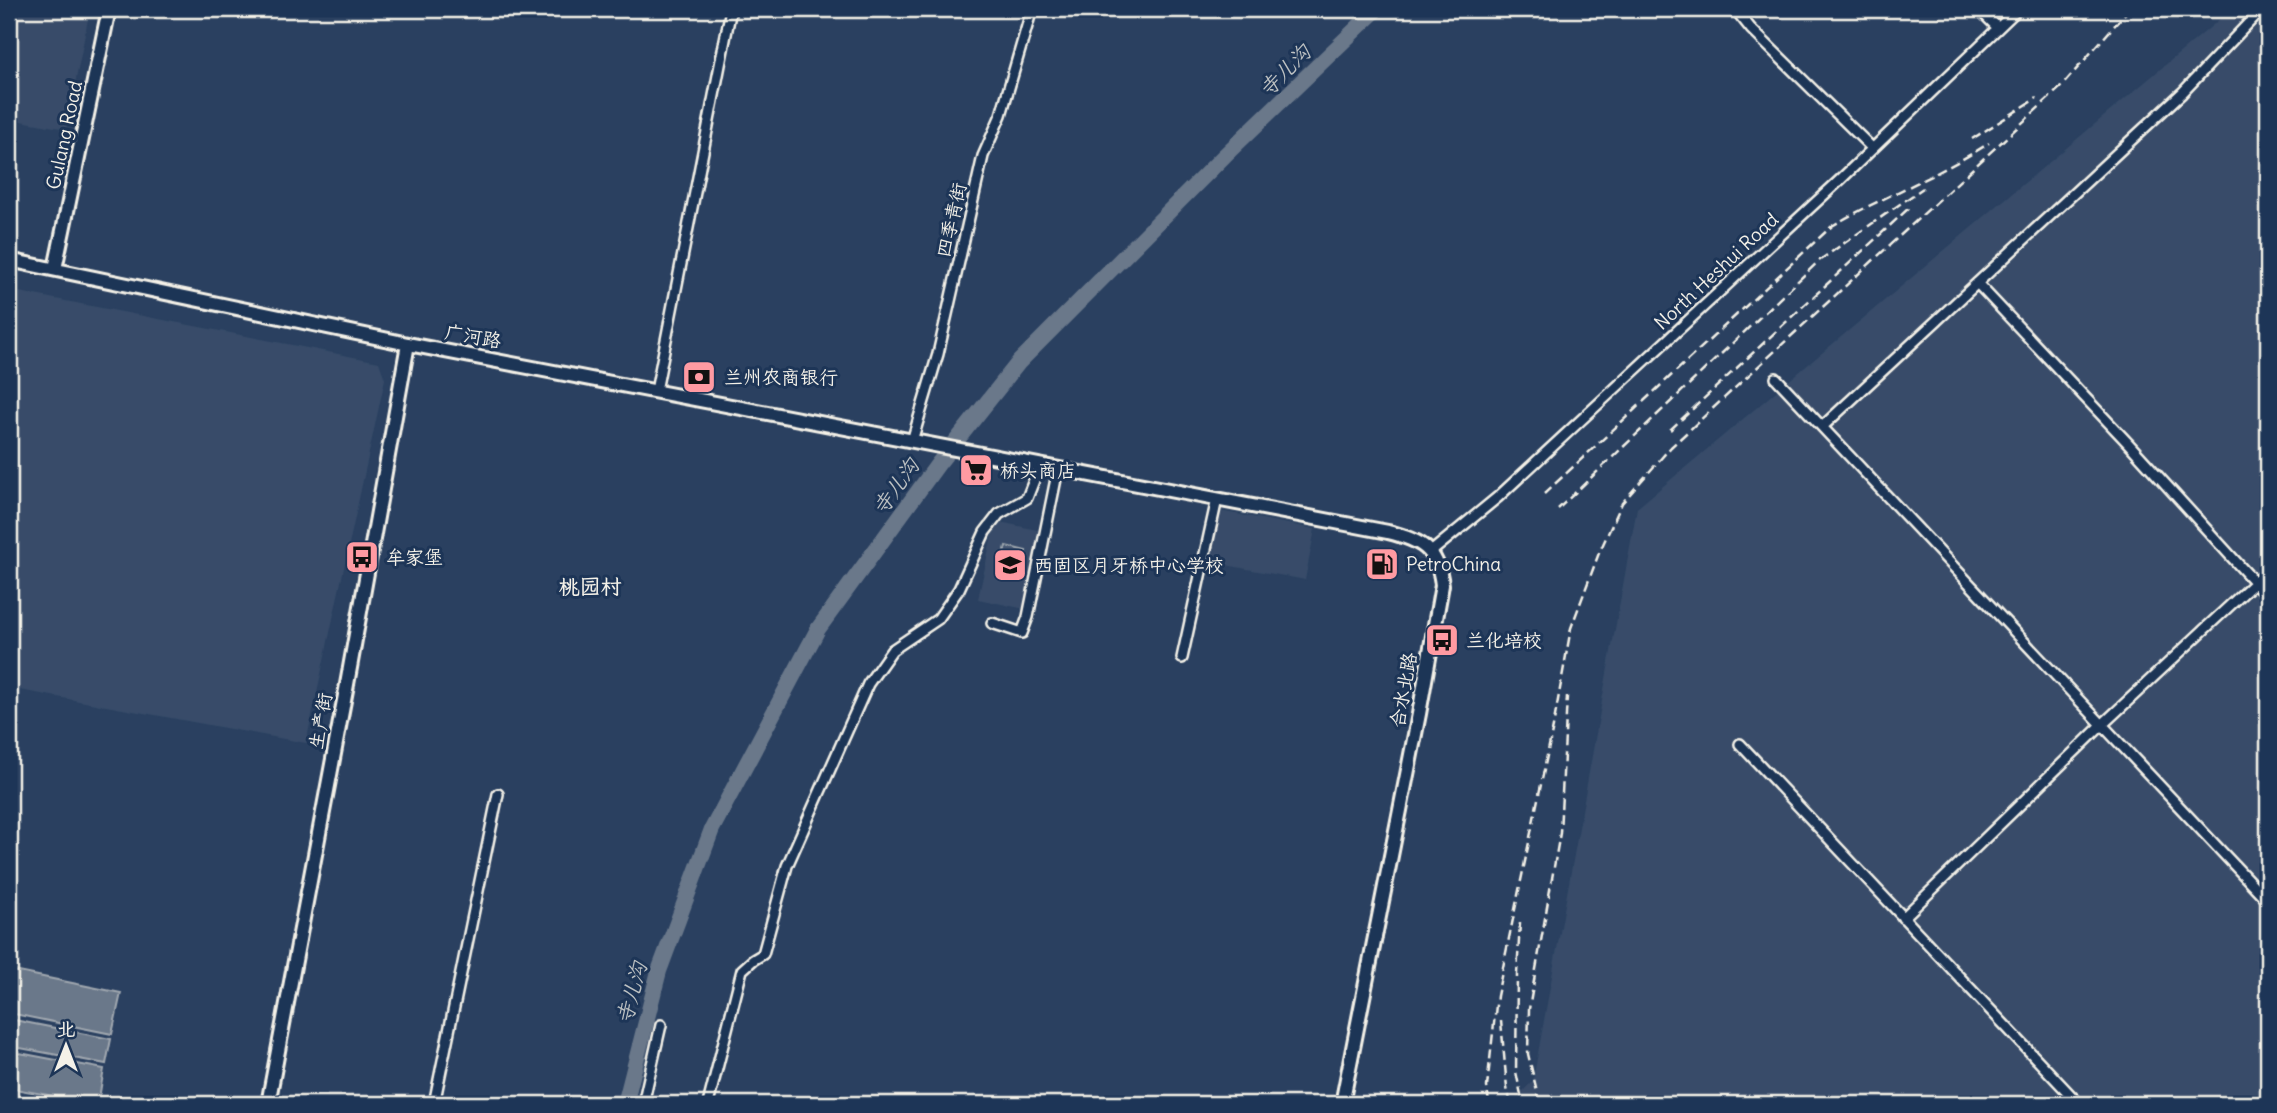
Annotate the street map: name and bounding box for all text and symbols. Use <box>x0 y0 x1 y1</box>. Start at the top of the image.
water label: 寺儿沟 <box>1253 37 1318 102</box>
street label: Gulang Road <box>41 78 87 192</box>
street label: 四季青街 <box>931 180 971 260</box>
street label: North Heshui Road <box>1649 207 1783 335</box>
street label: 广河路 <box>443 319 503 353</box>
bank icon: 兰州农商银行 <box>680 358 718 396</box>
place label: 兰州农商银行 <box>724 365 838 389</box>
supermarket icon: 桥头商店 <box>957 451 995 489</box>
water label: 寺儿沟 <box>866 452 926 520</box>
place label: 桥头商店 <box>1000 458 1076 482</box>
bus stop icon: 牟家堡 <box>343 538 381 576</box>
place label: 牟家堡 <box>386 545 443 569</box>
fuel station icon: PetroChina <box>1363 545 1401 583</box>
school or university icon: 西固区月牙桥中心学校 <box>991 546 1029 584</box>
place label: PetroChina <box>1406 552 1501 576</box>
place label: 西固区月牙桥中心学校 <box>1034 553 1224 577</box>
district label: 桃园村 <box>559 573 622 600</box>
bus stop icon: 兰化培校 <box>1423 621 1461 659</box>
place label: 兰化培校 <box>1466 628 1542 652</box>
street label: 合水北路 <box>1385 650 1421 730</box>
street label: 生产街 <box>303 691 337 751</box>
water label: 寺儿沟 <box>610 957 653 1027</box>
north arrow <box>32 1012 102 1082</box>
text: 北 <box>56 1017 76 1041</box>

